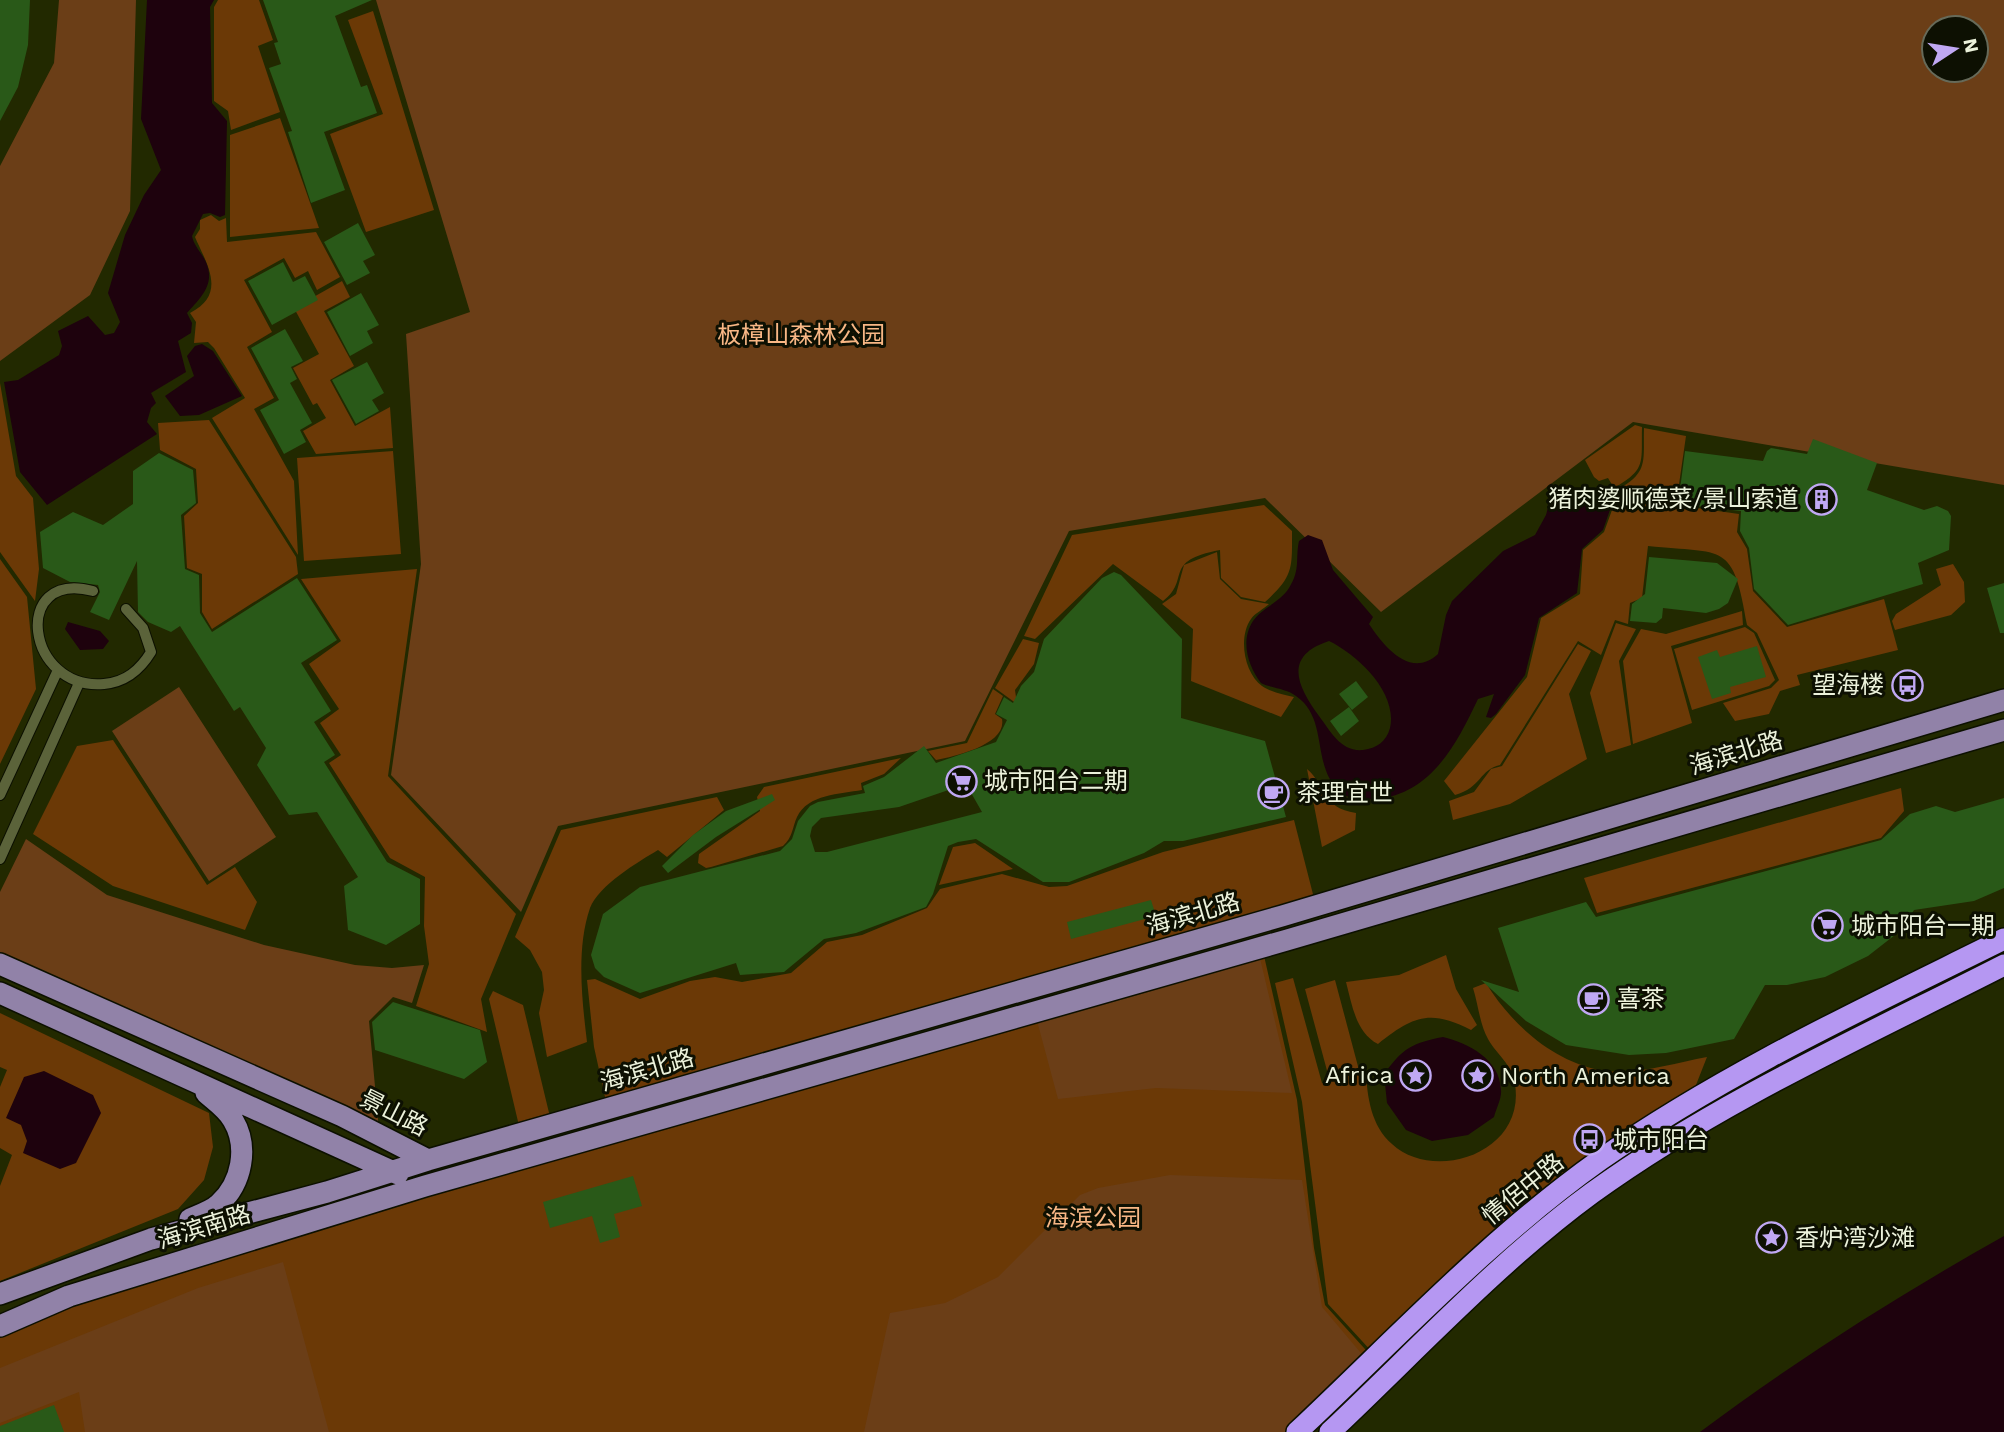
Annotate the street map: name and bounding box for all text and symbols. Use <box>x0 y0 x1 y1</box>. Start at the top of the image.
north arrow <box>1920 14 1990 84</box>
text: N <box>1958 36 1984 55</box>
park label: 板樟山森林公园 <box>717 321 885 349</box>
building icon: 猪肉婆顺德菜/景山索道 <box>1805 482 1839 516</box>
place label: 猪肉婆顺德菜/景山索道 <box>1549 485 1799 513</box>
bus stop icon: 望海楼 <box>1890 668 1924 702</box>
place label: 望海楼 <box>1812 671 1884 699</box>
street label: 海滨北路 <box>1686 726 1786 780</box>
supermarket icon: 城市阳台二期 <box>944 764 978 798</box>
place label: 城市阳台二期 <box>984 767 1128 795</box>
cafe icon: 茶理宜世 <box>1257 776 1291 810</box>
place label: 茶理宜世 <box>1297 779 1393 807</box>
street label: 海滨北路 <box>1143 887 1243 941</box>
supermarket icon: 城市阳台一期 <box>1811 909 1845 943</box>
place label: 城市阳台一期 <box>1851 912 1995 940</box>
cafe icon: 喜茶 <box>1577 982 1611 1016</box>
place label: 喜茶 <box>1617 985 1665 1013</box>
street label: 海滨北路 <box>597 1043 697 1097</box>
place icon: Africa <box>1399 1058 1433 1092</box>
place icon: North America <box>1461 1059 1495 1093</box>
place label: Africa <box>1325 1061 1393 1089</box>
place label: North America <box>1501 1062 1670 1090</box>
street label: 景山路 <box>356 1084 432 1142</box>
bus stop icon: 城市阳台 <box>1573 1123 1607 1157</box>
place label: 城市阳台 <box>1613 1126 1709 1154</box>
street label: 情侶中路 <box>1477 1148 1569 1230</box>
street label: 海滨南路 <box>154 1200 254 1254</box>
park label: 海滨公园 <box>1045 1204 1141 1232</box>
place icon: 香炉湾沙滩 <box>1755 1221 1789 1255</box>
place label: 香炉湾沙滩 <box>1795 1224 1915 1252</box>

